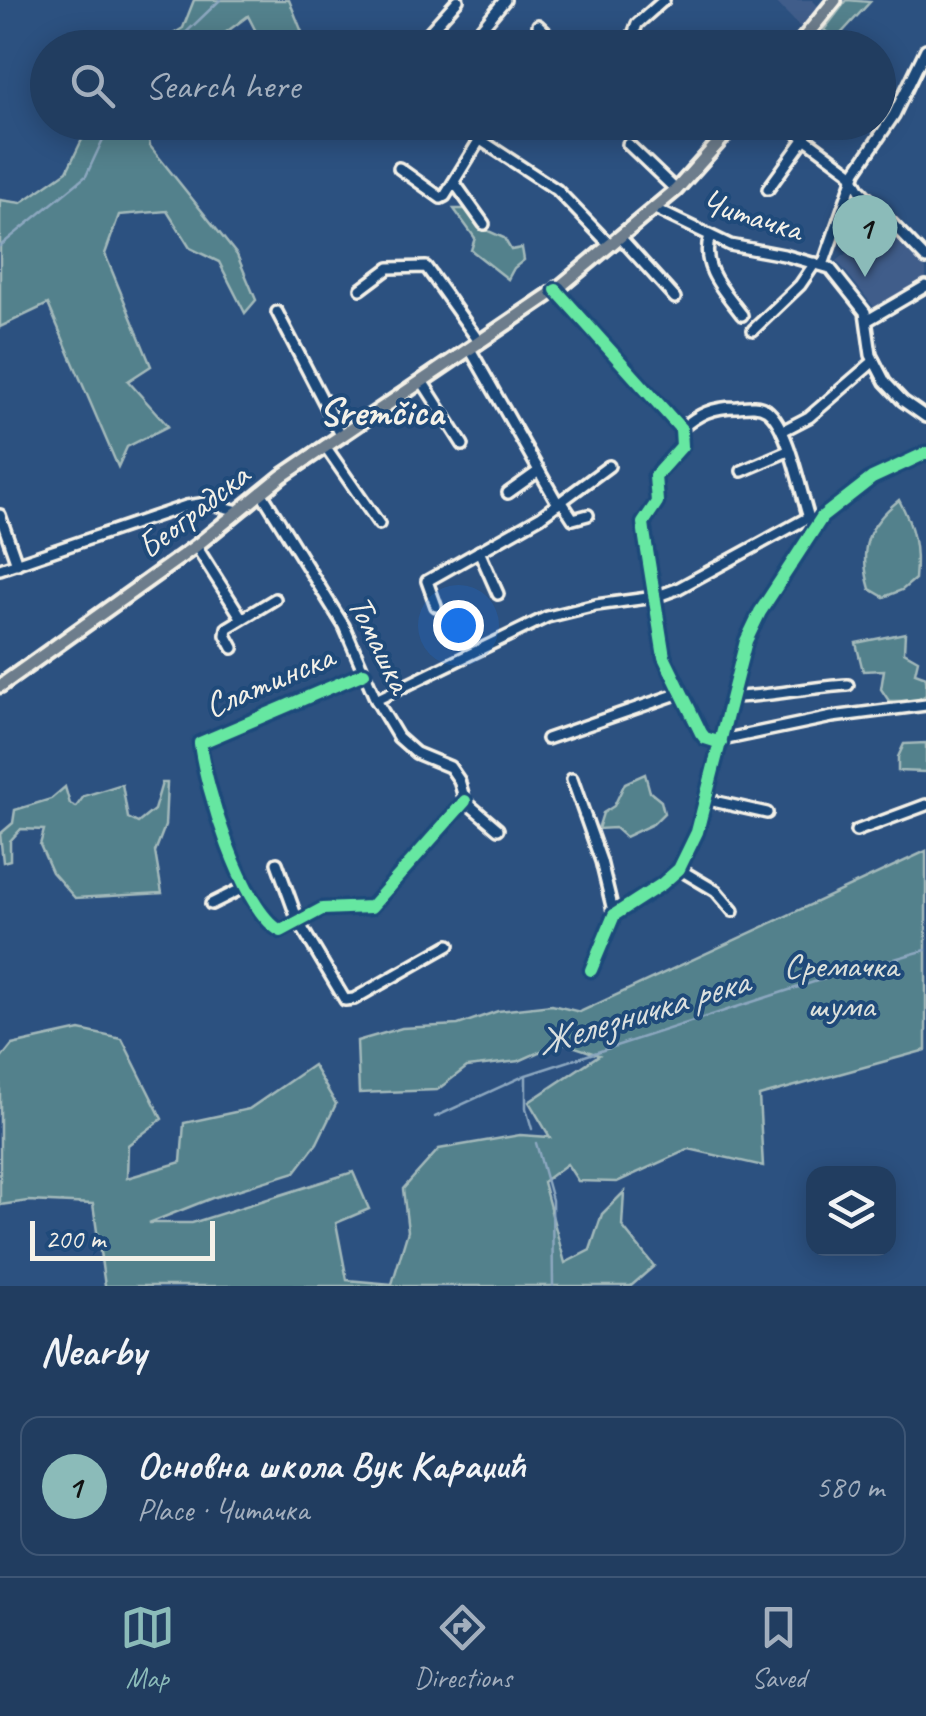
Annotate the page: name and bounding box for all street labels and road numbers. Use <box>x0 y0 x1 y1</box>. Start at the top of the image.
street label: Читачка <box>696 178 810 252</box>
street label: Београдска <box>128 451 261 569</box>
street label: Томашка <box>337 588 424 702</box>
street label: Слатинска <box>198 633 343 728</box>

